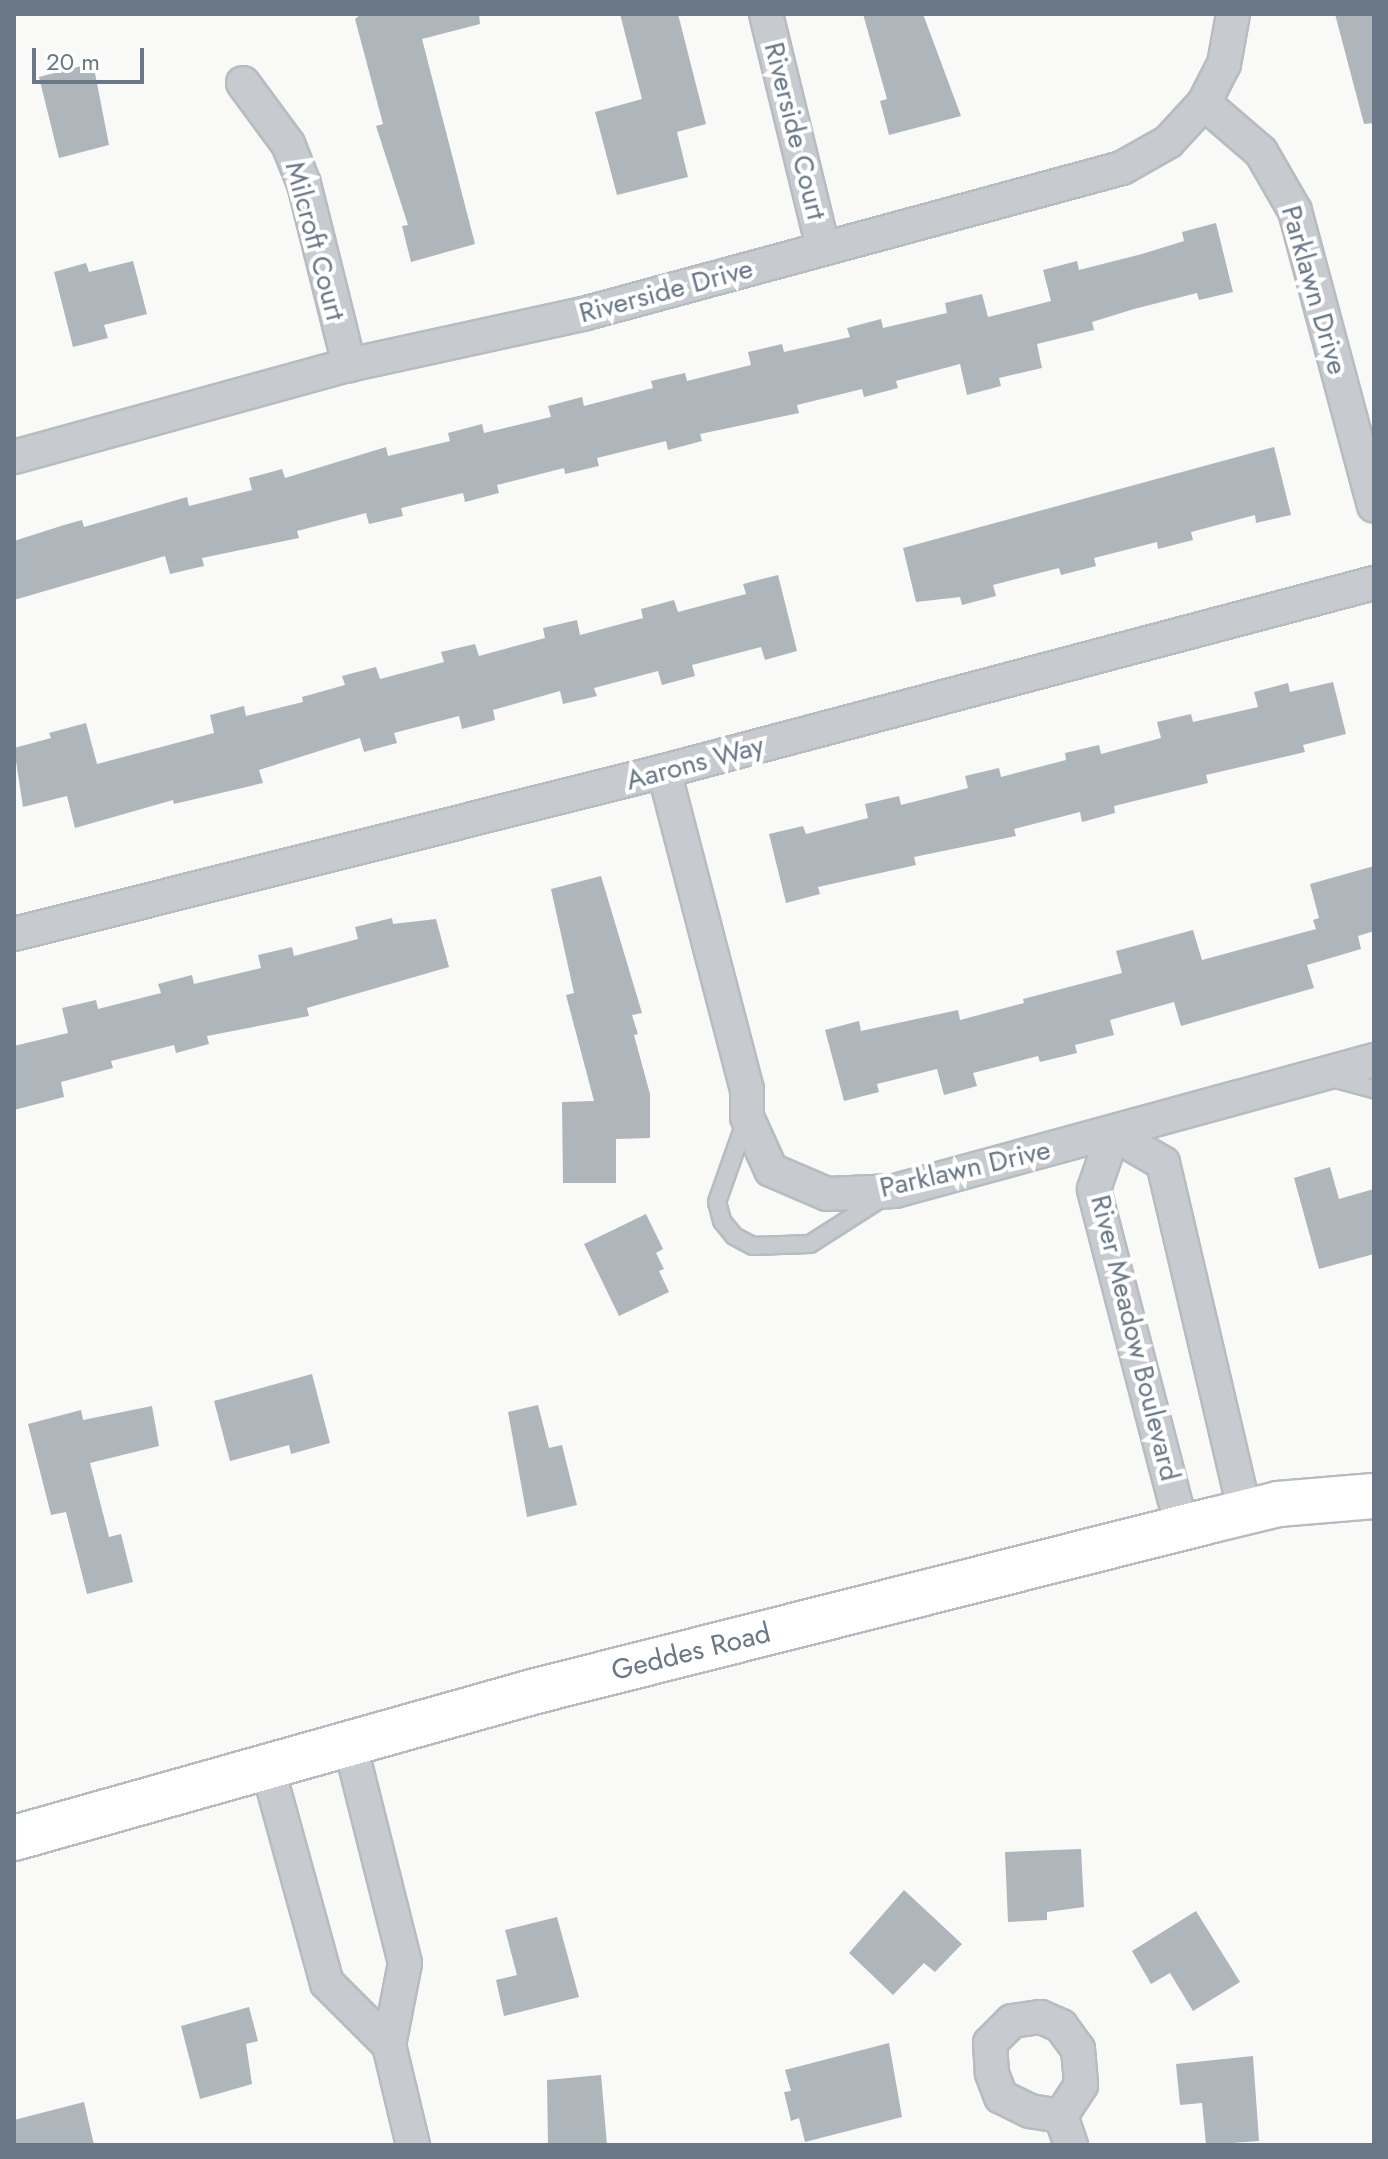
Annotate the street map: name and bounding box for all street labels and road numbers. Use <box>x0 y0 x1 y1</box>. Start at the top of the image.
street label: Riverside Court <box>757 39 833 223</box>
street label: Milcroft Court <box>278 158 352 324</box>
street label: Parklawn Drive <box>1274 202 1354 378</box>
street label: Riverside Drive <box>575 252 757 330</box>
street label: Aarons Way <box>622 728 768 798</box>
street label: Parklawn Drive <box>876 1133 1054 1205</box>
street label: River Meadow Boulevard <box>1083 1192 1187 1484</box>
street label: Geddes Road <box>608 1616 774 1688</box>

